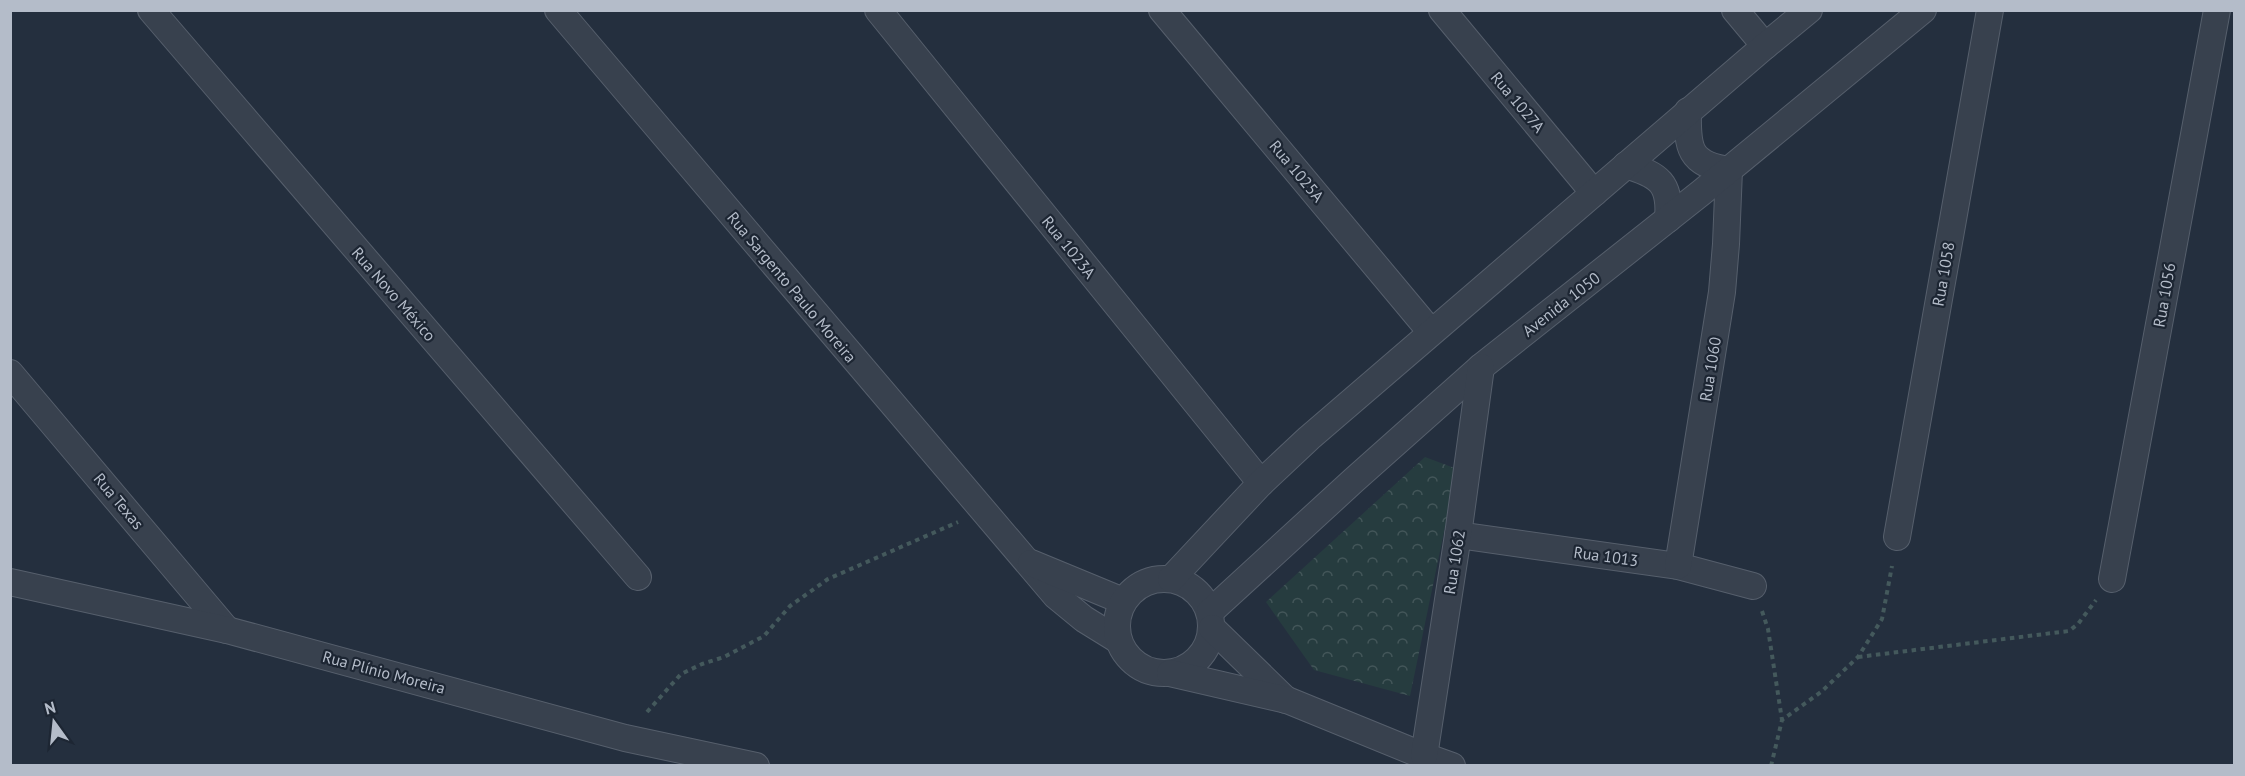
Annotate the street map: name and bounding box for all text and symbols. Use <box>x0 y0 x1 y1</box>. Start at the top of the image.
street label: Rua 1027A <box>1487 67 1550 137</box>
street label: Rua 1025A <box>1265 136 1329 206</box>
street label: Rua Sargento Paulo Moreira <box>723 208 861 366</box>
street label: Rua 1023A <box>1038 212 1101 283</box>
street label: Rua 1058 <box>1928 240 1958 308</box>
street label: Rua Novo México <box>348 243 440 345</box>
street label: Rua 1056 <box>2149 261 2179 329</box>
street label: Avenida 1050 <box>1518 267 1604 341</box>
street label: Rua 1060 <box>1695 335 1725 403</box>
street label: Rua Texas <box>90 469 148 533</box>
street label: Rua 1062 <box>1439 528 1469 596</box>
street label: Rua 1013 <box>1572 542 1640 570</box>
street label: Rua Plínio Moreira <box>320 646 448 698</box>
north arrow <box>24 692 84 752</box>
text: N <box>42 696 58 719</box>

